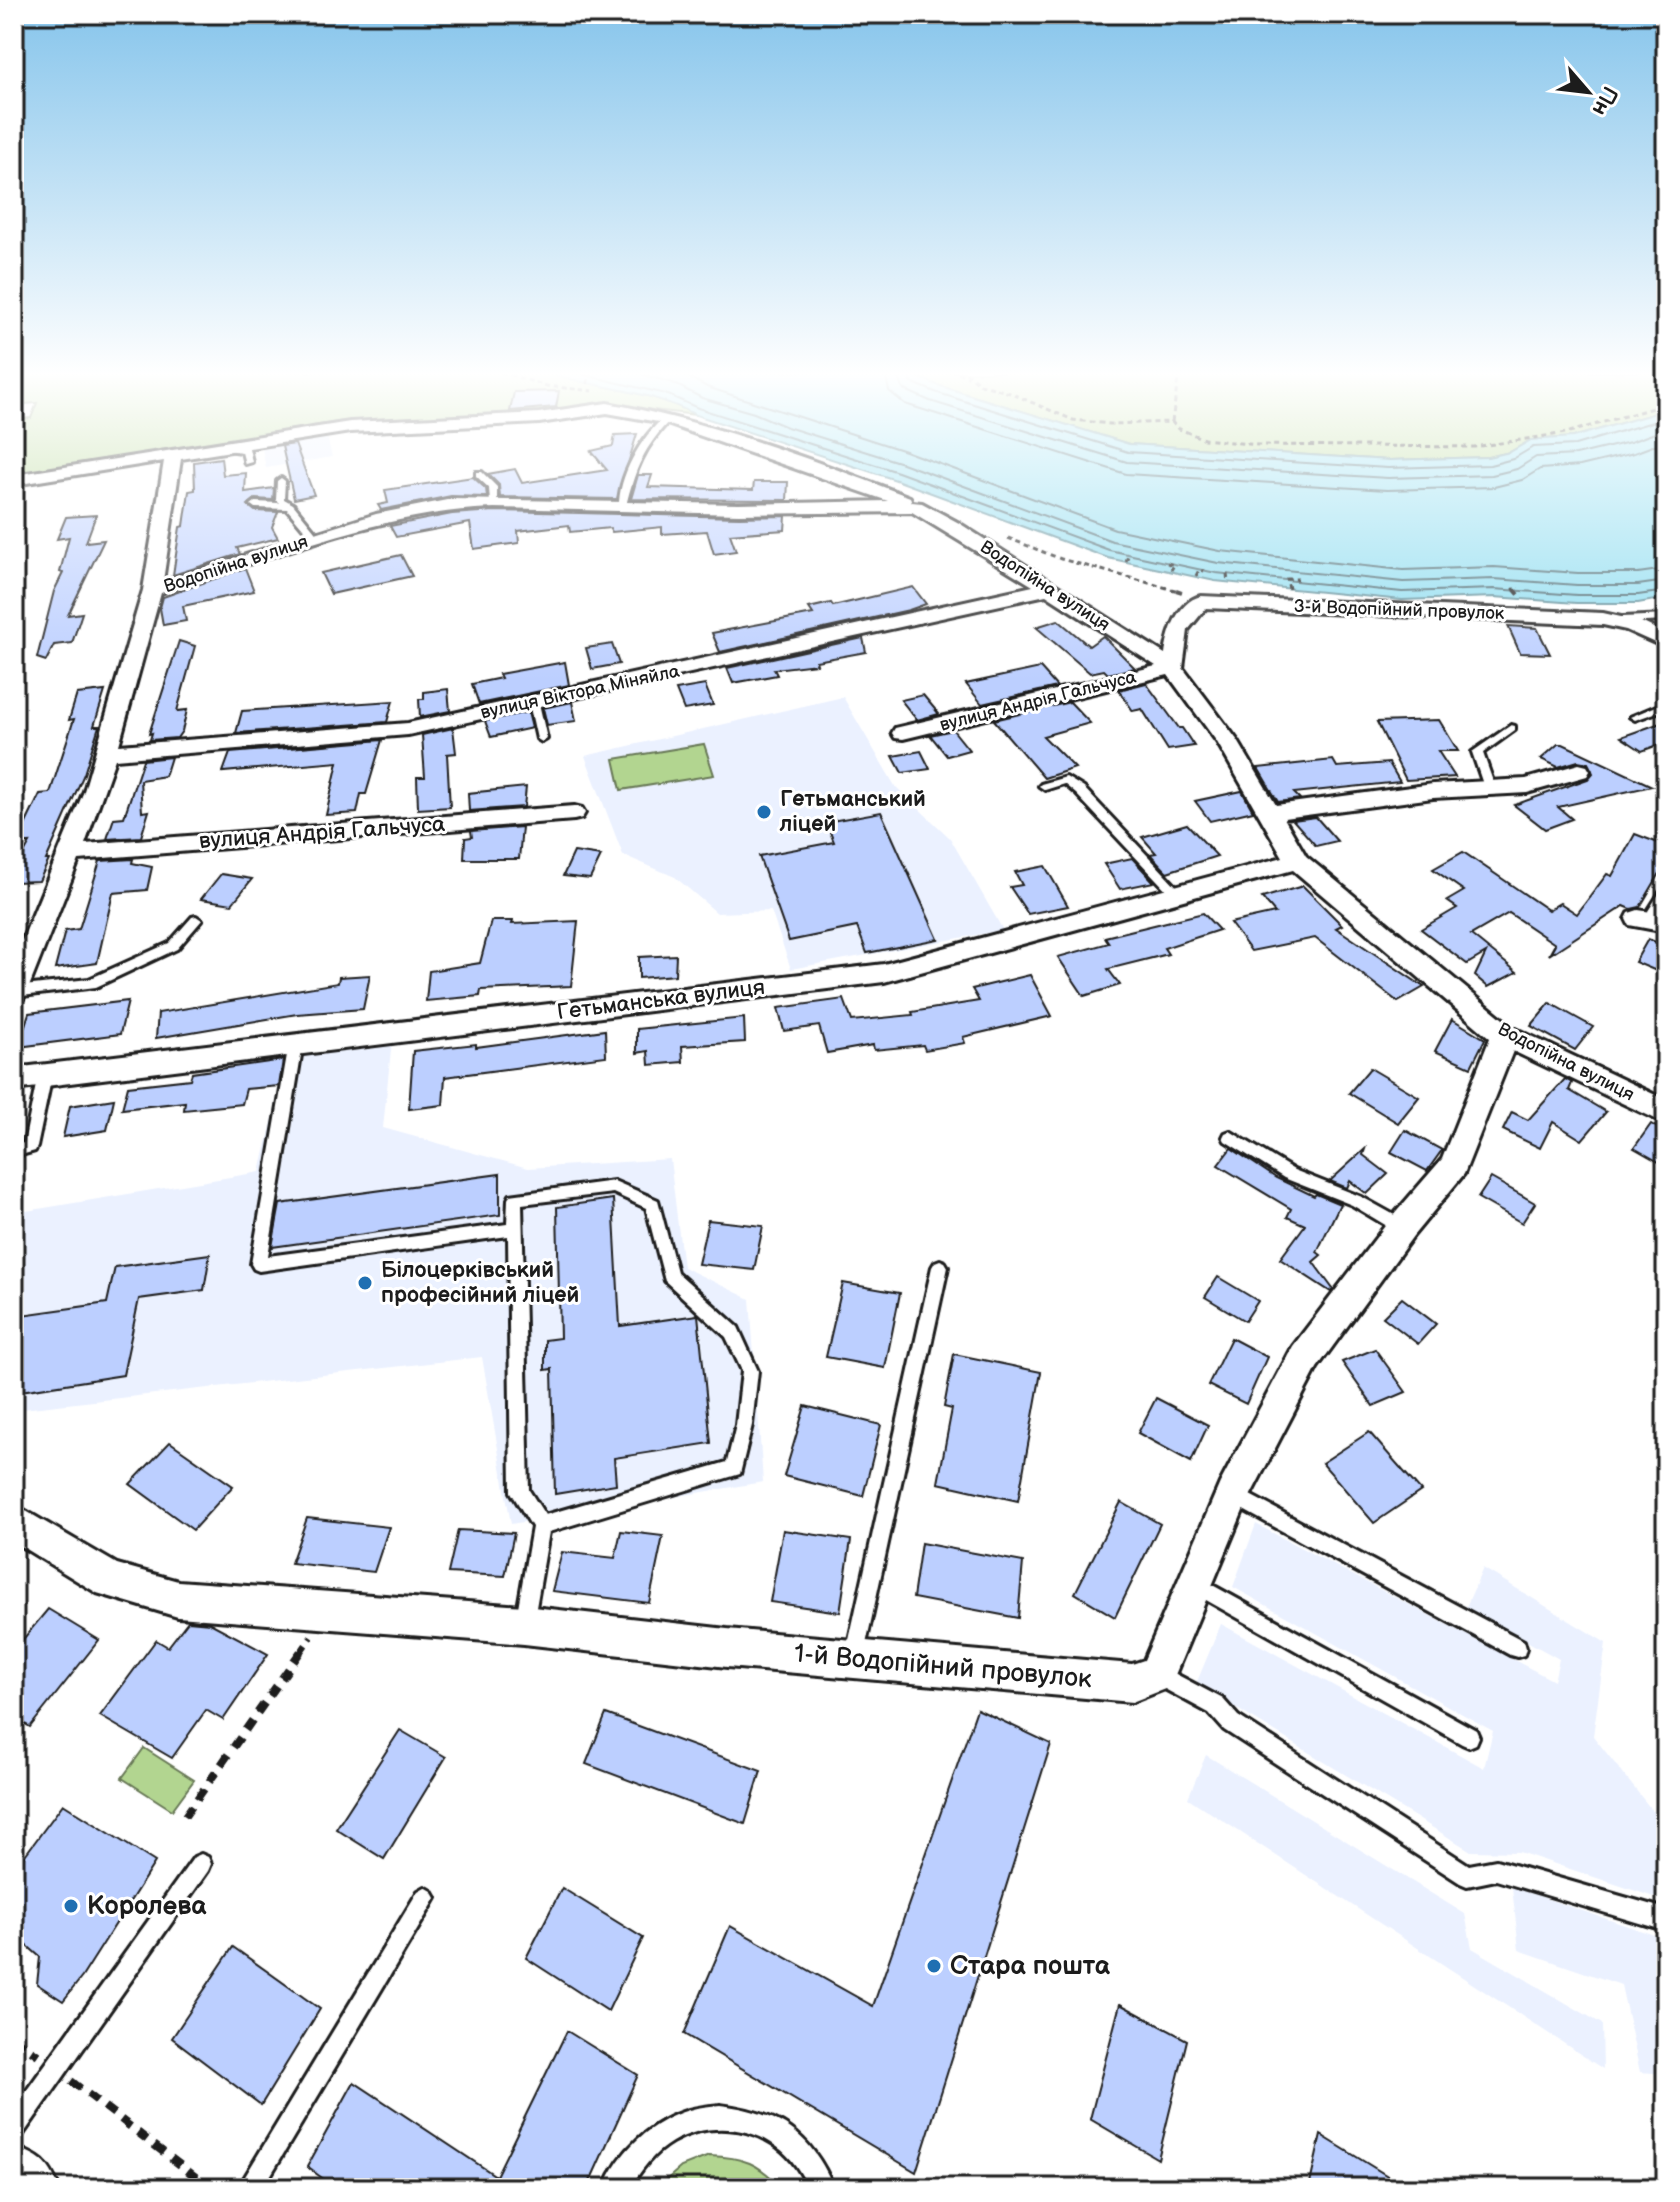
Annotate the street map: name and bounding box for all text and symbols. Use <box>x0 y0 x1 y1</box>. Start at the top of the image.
north arrow <box>1548 52 1628 132</box>
text: Пн <box>1586 81 1623 120</box>
street label: Водопійна вулиця <box>161 531 311 597</box>
street label: Водопійна вулиця <box>976 536 1114 636</box>
street label: 3-й Водопійний провулок <box>1293 596 1505 624</box>
street label: вулиця Віктора Міняйла <box>479 661 682 723</box>
street label: вулиця Андрія Гальчуса <box>938 666 1139 736</box>
place label: Гетьманський ліцей <box>779 786 926 838</box>
marker: Гетьманський ліцей <box>755 803 773 821</box>
street label: вулиця Андрія Гальчуса <box>198 811 446 855</box>
street label: Гетьманська вулиця <box>556 974 766 1026</box>
street label: Водопійна вулиця <box>1494 1019 1638 1105</box>
place label: Білоцерківський професійний ліцей <box>381 1257 579 1309</box>
marker: Білоцерківський професійний ліцей <box>356 1274 374 1292</box>
street label: 1-й Водопійний провулок <box>793 1639 1093 1695</box>
place label: Королева <box>87 1891 207 1922</box>
marker: Королева <box>62 1897 80 1915</box>
place label: Стара пошта <box>950 1951 1111 1982</box>
marker: Стара пошта <box>925 1957 943 1975</box>

